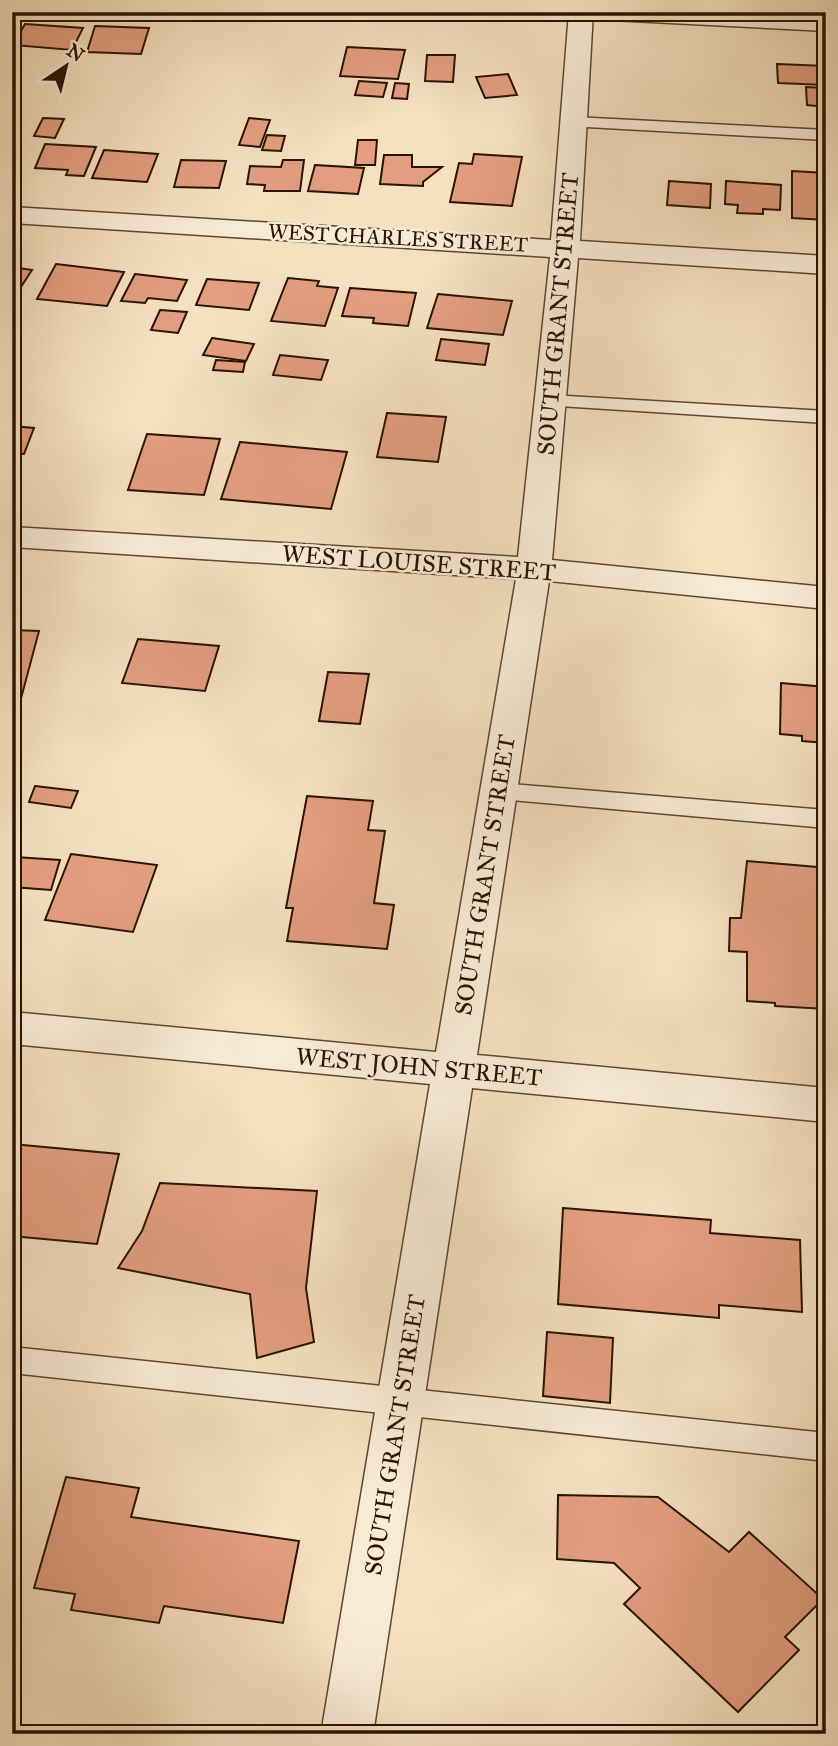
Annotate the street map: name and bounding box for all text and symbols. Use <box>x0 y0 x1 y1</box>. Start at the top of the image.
north arrow <box>32 32 102 102</box>
text: N <box>62 38 89 67</box>
street label: SOUTH GRANT STREET <box>531 171 585 457</box>
street label: WEST CHARLES STREET <box>267 218 529 258</box>
street label: WEST LOUISE STREET <box>281 538 557 588</box>
street label: SOUTH GRANT STREET <box>448 733 522 1017</box>
street label: WEST JOHN STREET <box>295 1041 543 1093</box>
street label: SOUTH GRANT STREET <box>358 1293 432 1577</box>

